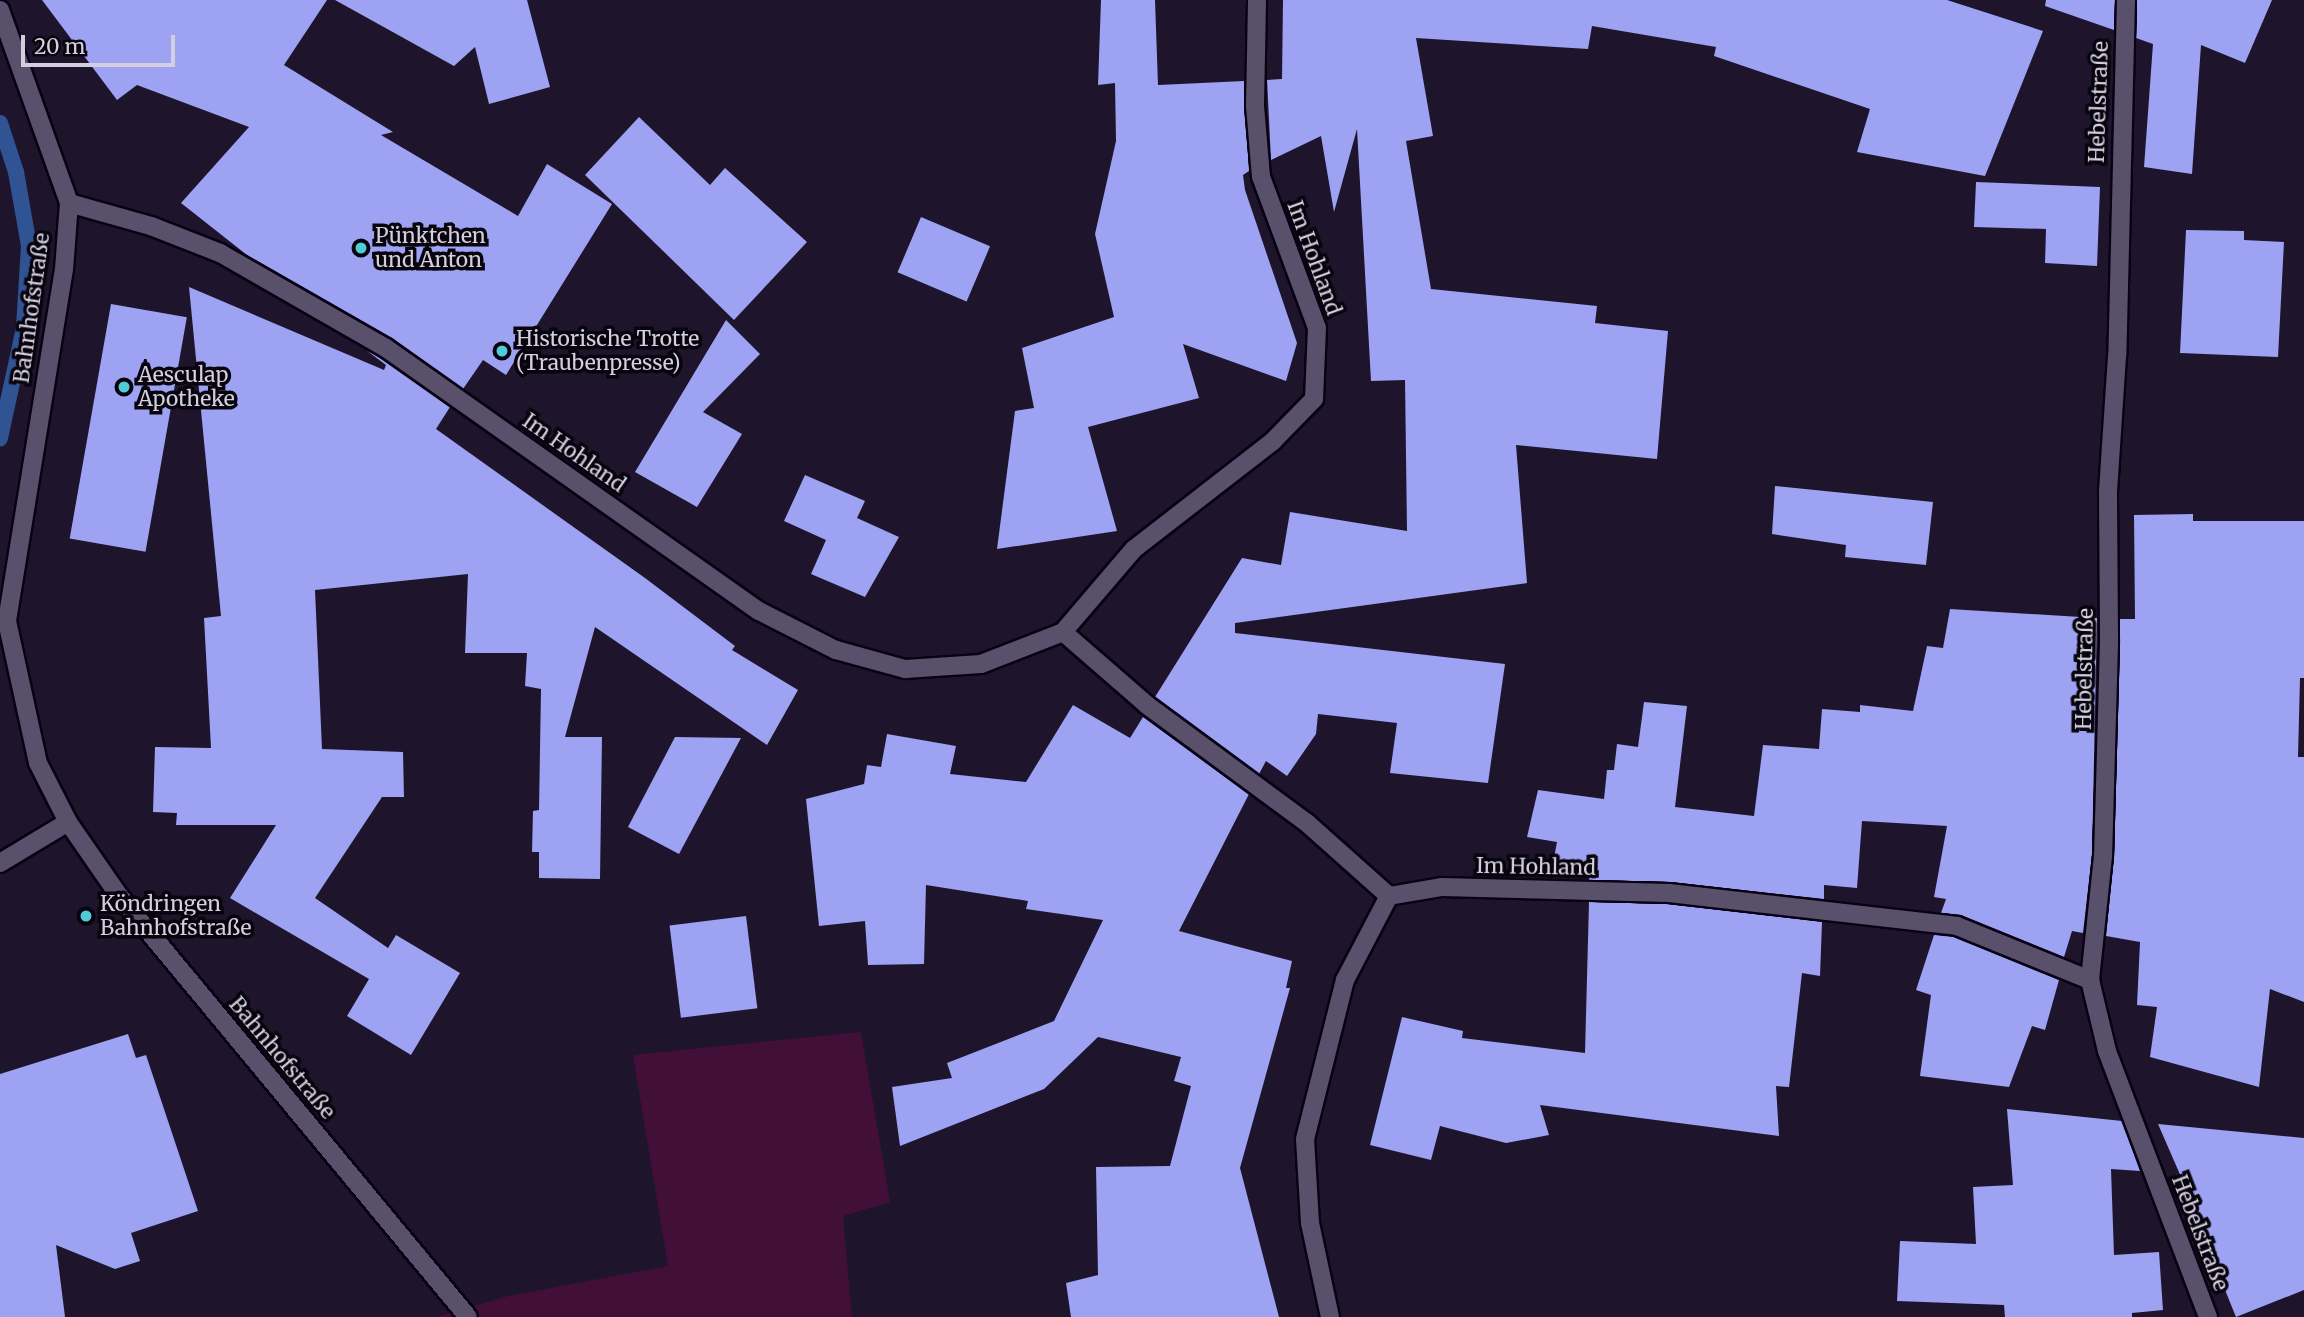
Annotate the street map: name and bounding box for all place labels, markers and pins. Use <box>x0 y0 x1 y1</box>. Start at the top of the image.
place label: Pünktchen und Anton <box>375 223 486 273</box>
marker: Pünktchen und Anton <box>353 240 369 256</box>
place label: Historische Trotte (Traubenpresse) <box>516 326 699 376</box>
marker: Historische Trotte (Traubenpresse) <box>494 343 510 359</box>
place label: Aesculap Apotheke <box>138 362 235 412</box>
marker: Aesculap Apotheke <box>116 379 132 395</box>
place label: Köndringen Bahnhofstraße <box>100 891 251 941</box>
marker: Köndringen Bahnhofstraße <box>78 908 94 924</box>

